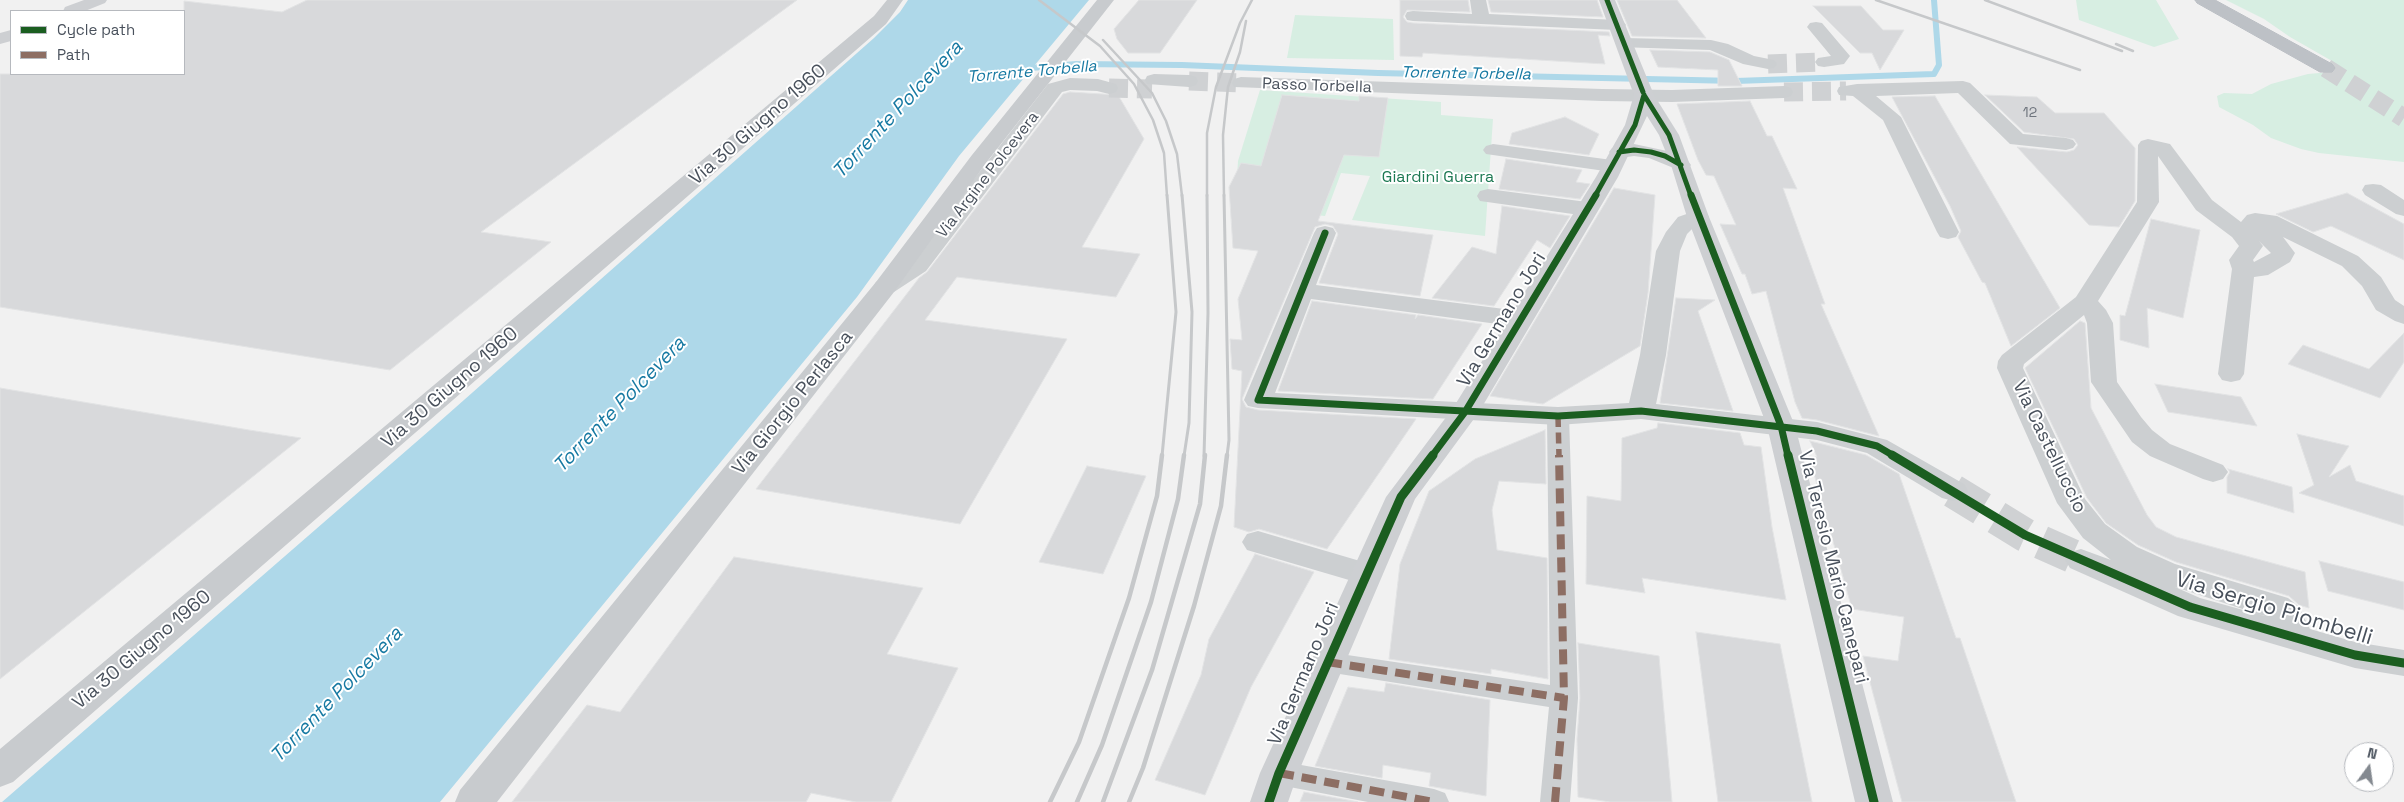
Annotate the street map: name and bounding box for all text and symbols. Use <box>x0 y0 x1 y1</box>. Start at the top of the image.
legend <box>10 10 185 75</box>
text: Cycle path <box>57 20 135 39</box>
water label: Torrente Polcevera <box>828 36 968 184</box>
text: Path <box>57 45 90 64</box>
water label: Torrente Torbella <box>967 57 1097 87</box>
street label: Via 30 Giugno 1960 <box>685 60 831 190</box>
water label: Torrente Torbella <box>1401 63 1531 85</box>
street label: Passo Torbella <box>1262 74 1372 98</box>
house number: 12 <box>2023 105 2037 121</box>
street label: Via Argine Polcevera <box>933 108 1043 242</box>
park label: Giardini Guerra <box>1382 168 1494 188</box>
street label: Via Germano Jori <box>1453 249 1551 391</box>
street label: Via 30 Giugno 1960 <box>377 323 523 453</box>
street label: Via Giorgio Perlasca <box>728 326 858 480</box>
water label: Torrente Polcevera <box>549 332 691 478</box>
street label: Via Castelluccio <box>2007 377 2091 517</box>
street label: Via Teresio Mario Canepari <box>1793 448 1873 686</box>
street label: Via Sergio Piombelli <box>2172 566 2376 652</box>
street label: Via 30 Giugno 1960 <box>68 586 216 714</box>
street label: Via Germano Jori <box>1264 599 1344 749</box>
water label: Torrente Polcevera <box>266 622 408 768</box>
north arrow <box>2344 742 2394 792</box>
text: N <box>2366 744 2379 763</box>

